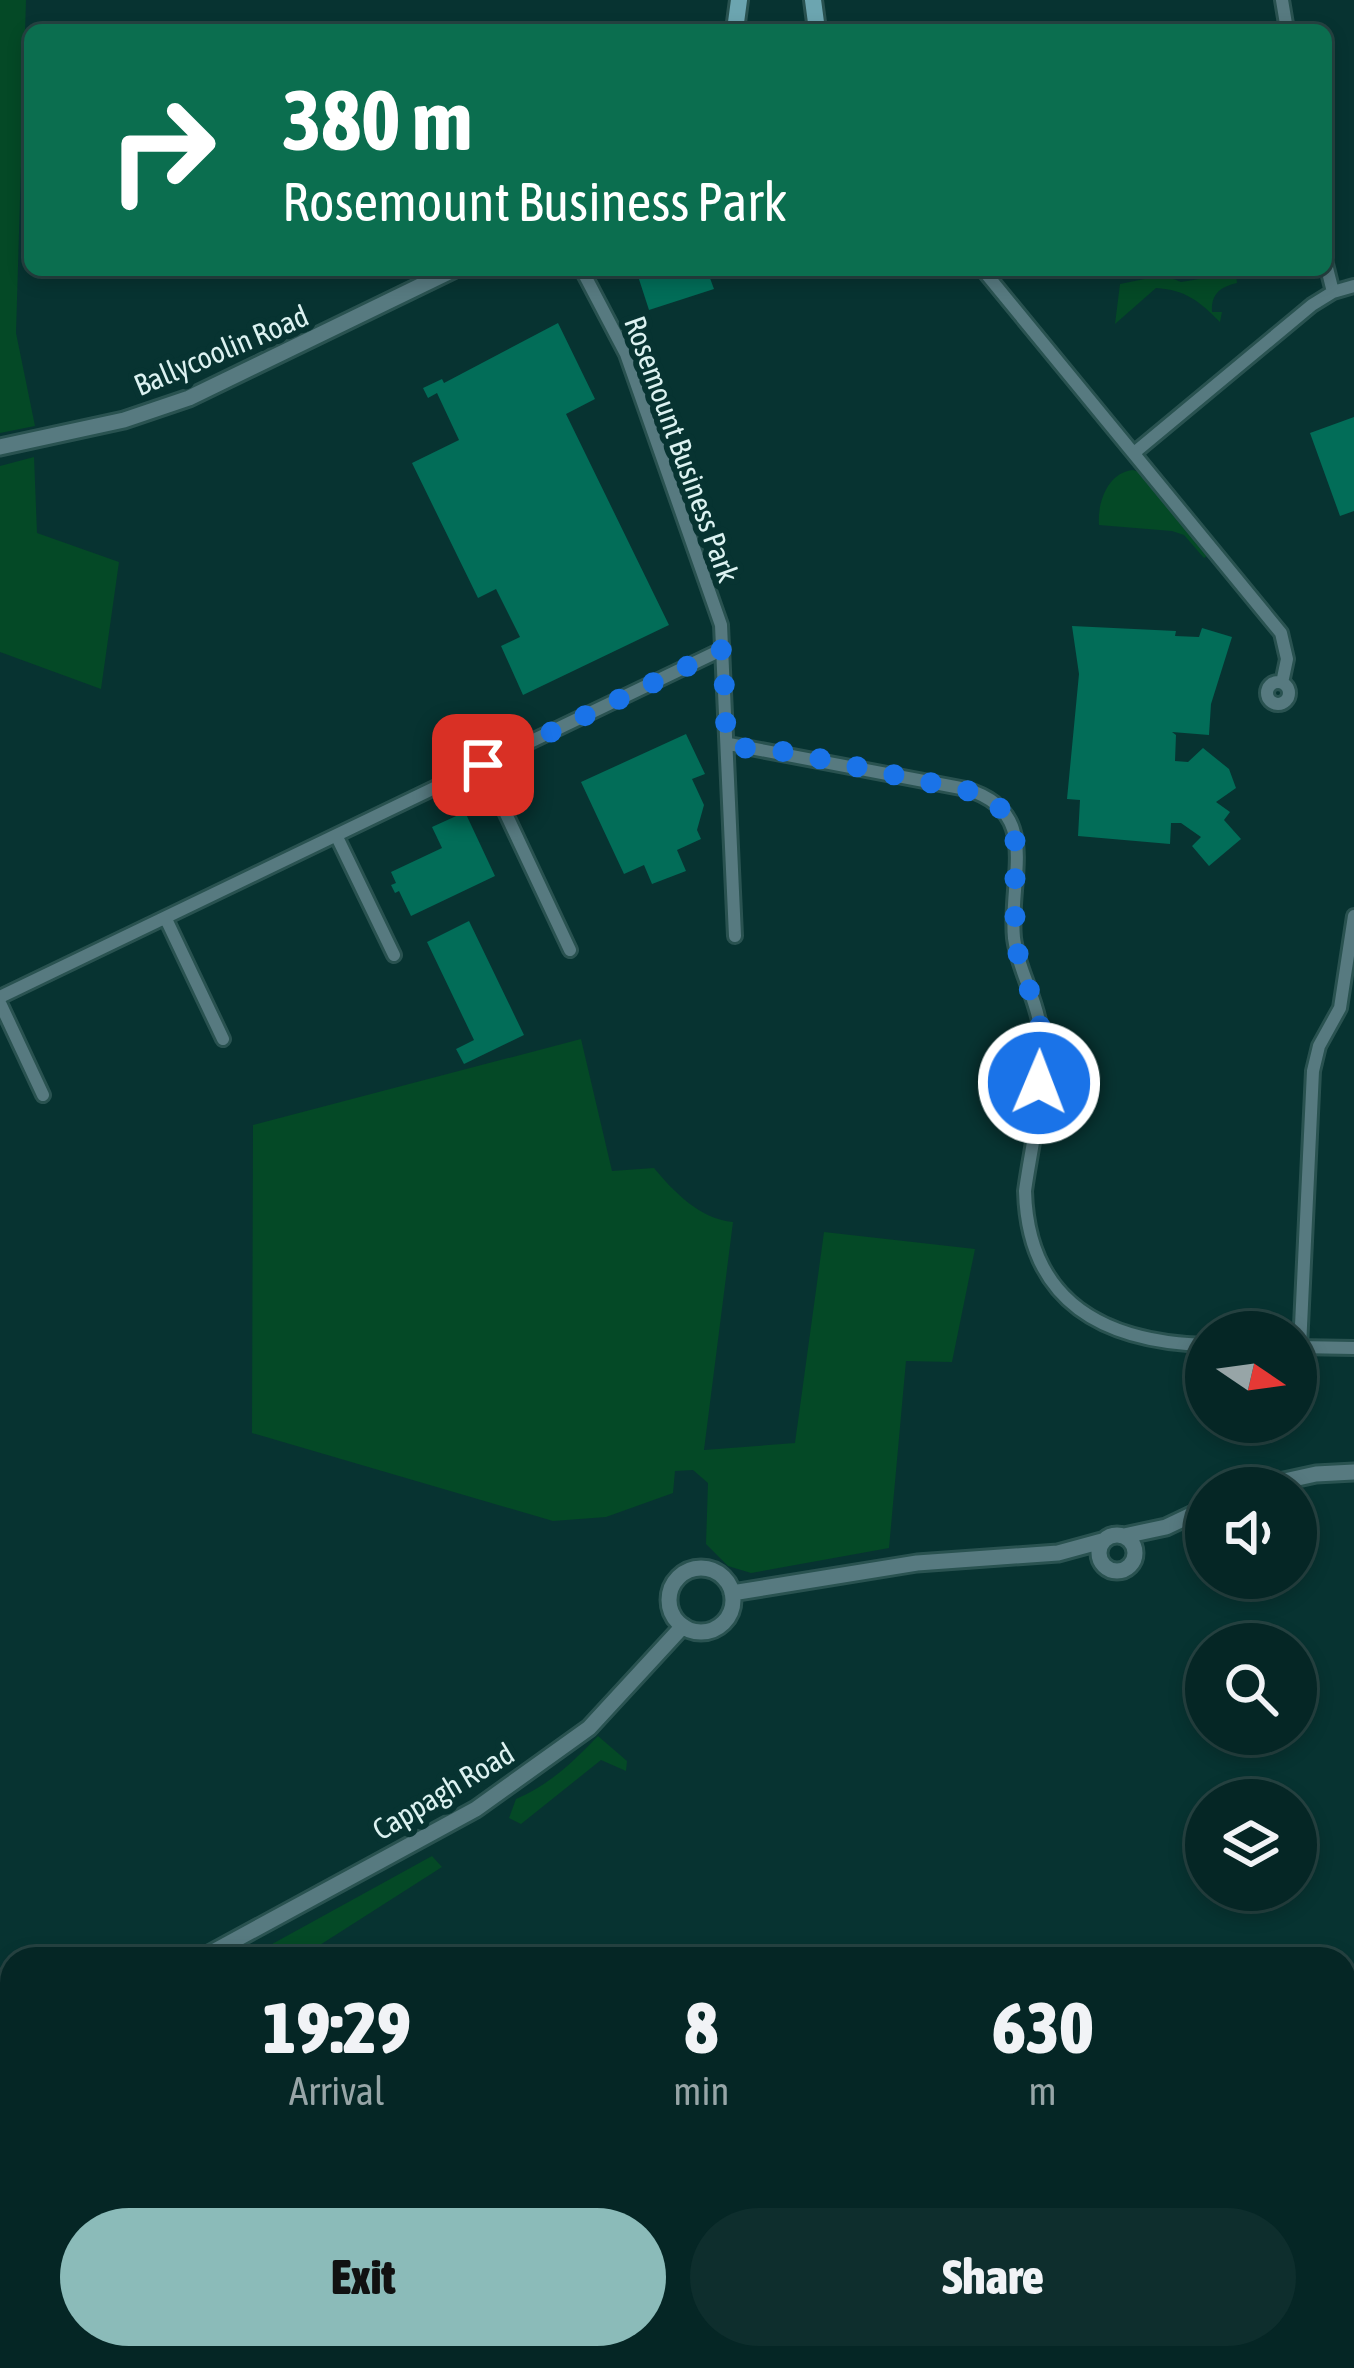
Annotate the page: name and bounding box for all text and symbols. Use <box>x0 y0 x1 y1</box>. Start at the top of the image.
icon: right <box>84 72 240 228</box>
text: 380 m <box>282 72 472 168</box>
text: Rosemount Business Park <box>282 171 787 232</box>
street label: Ballycoolin Road <box>129 298 313 402</box>
street label: Rosemount Business Park <box>618 311 746 587</box>
pin <box>432 714 534 816</box>
icon: arrive <box>450 732 516 798</box>
position arrow <box>976 1020 1102 1146</box>
north arrow <box>1185 1311 1317 1443</box>
map controls <box>1185 1311 1317 1911</box>
button: sound <box>1185 1467 1317 1599</box>
button: search <box>1185 1623 1317 1755</box>
street label: Cappagh Road <box>366 1736 520 1846</box>
button: layers <box>1185 1779 1317 1911</box>
text: 19:29 <box>263 1986 411 2068</box>
text: 8 <box>684 1986 718 2068</box>
text: 630 <box>992 1986 1093 2068</box>
text: Arrival <box>289 2069 384 2113</box>
text: min <box>673 2069 729 2113</box>
text: m <box>1029 2069 1057 2113</box>
button: Exit <box>60 2208 666 2346</box>
button: Share <box>690 2208 1296 2346</box>

